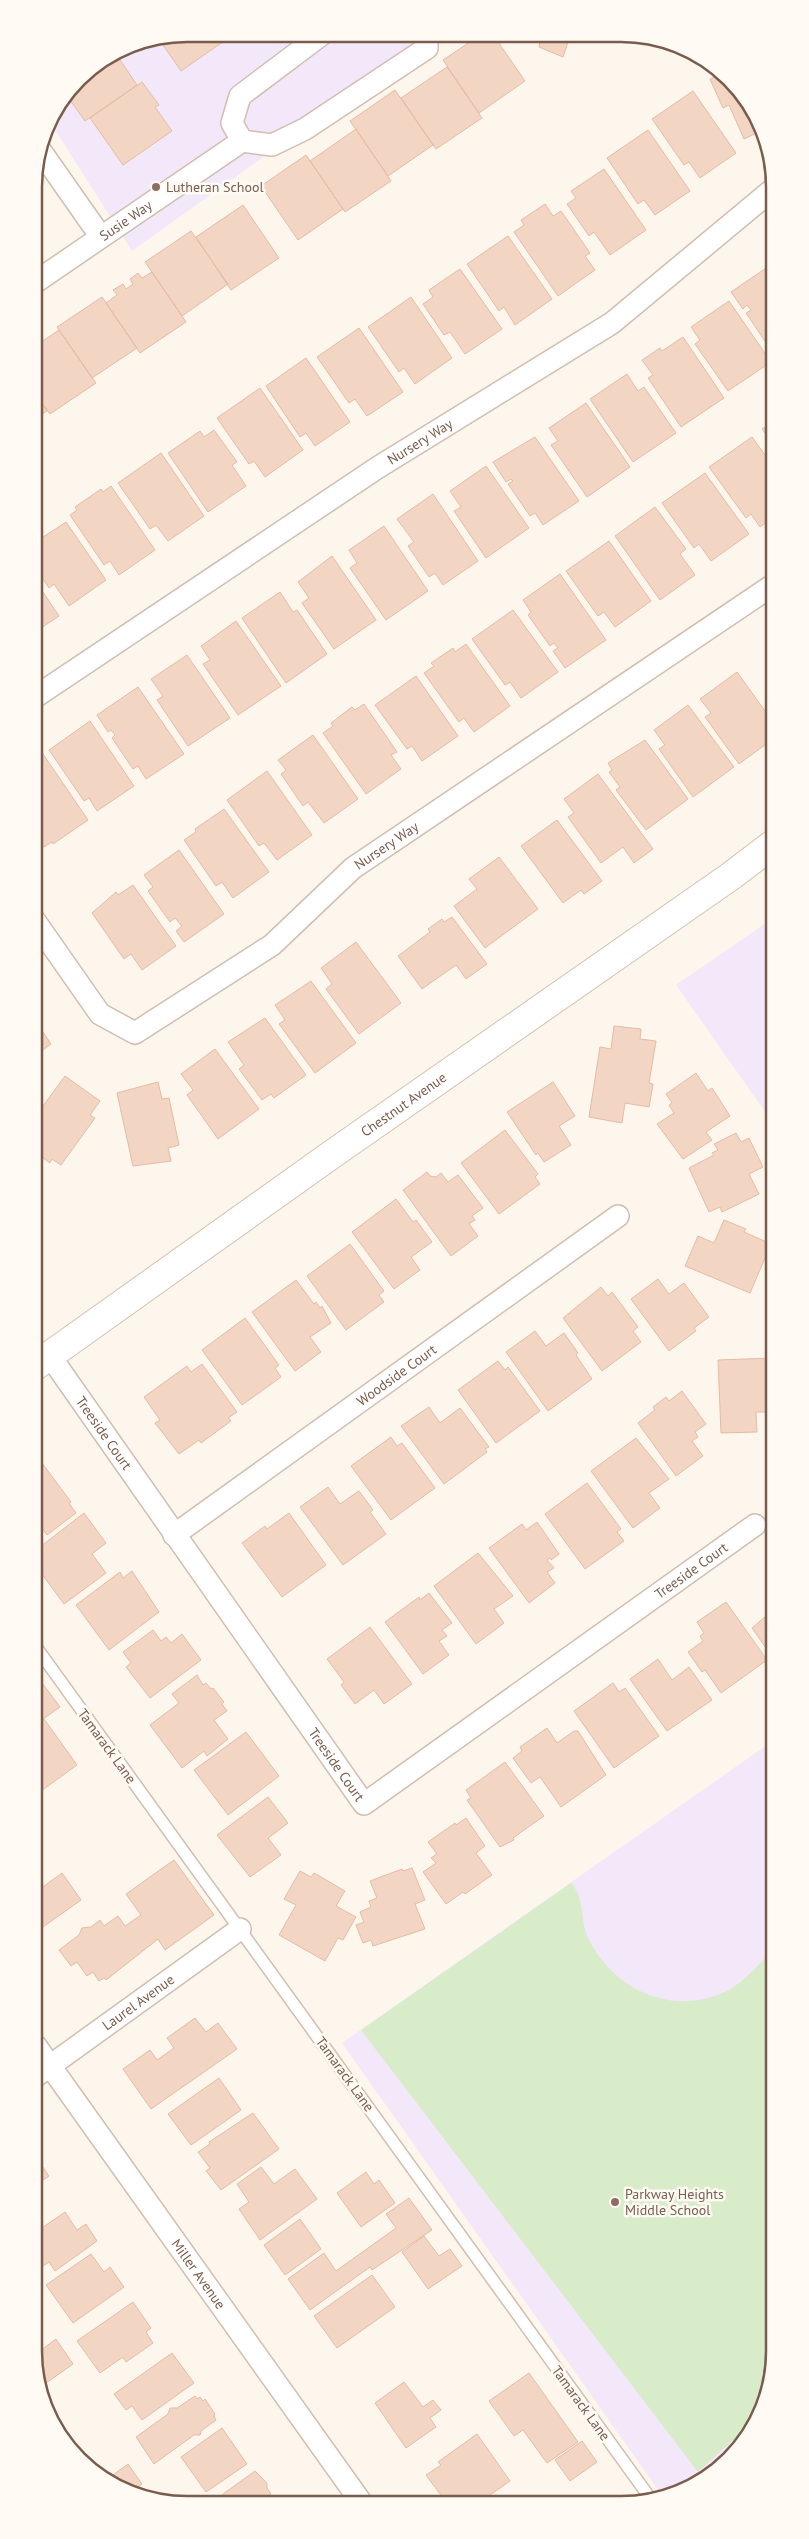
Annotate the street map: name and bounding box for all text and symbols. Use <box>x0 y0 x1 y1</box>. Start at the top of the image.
place label: Lutheran School <box>166 178 264 196</box>
marker: Lutheran School <box>150 181 162 193</box>
street label: Susie Way <box>96 196 156 245</box>
street label: Nursery Way <box>384 414 456 469</box>
street label: Nursery Way <box>351 817 422 874</box>
street label: Chestnut Avenue <box>357 1068 450 1141</box>
street label: Woodside Court <box>353 1340 440 1410</box>
street label: Treeside Court <box>72 1393 136 1473</box>
street label: Treeside Court <box>651 1538 732 1603</box>
street label: Tamarack Lane <box>74 1705 140 1787</box>
street label: Treeside Court <box>304 1724 369 1805</box>
street label: Laurel Avenue <box>99 1970 178 2034</box>
street label: Tamarack Lane <box>312 2033 378 2115</box>
place label: Parkway Heights Middle School <box>625 2185 724 2219</box>
marker: Parkway Heights Middle School <box>609 2196 621 2208</box>
street label: Miller Avenue <box>167 2235 230 2313</box>
street label: Tamarack Lane <box>548 2362 614 2444</box>

